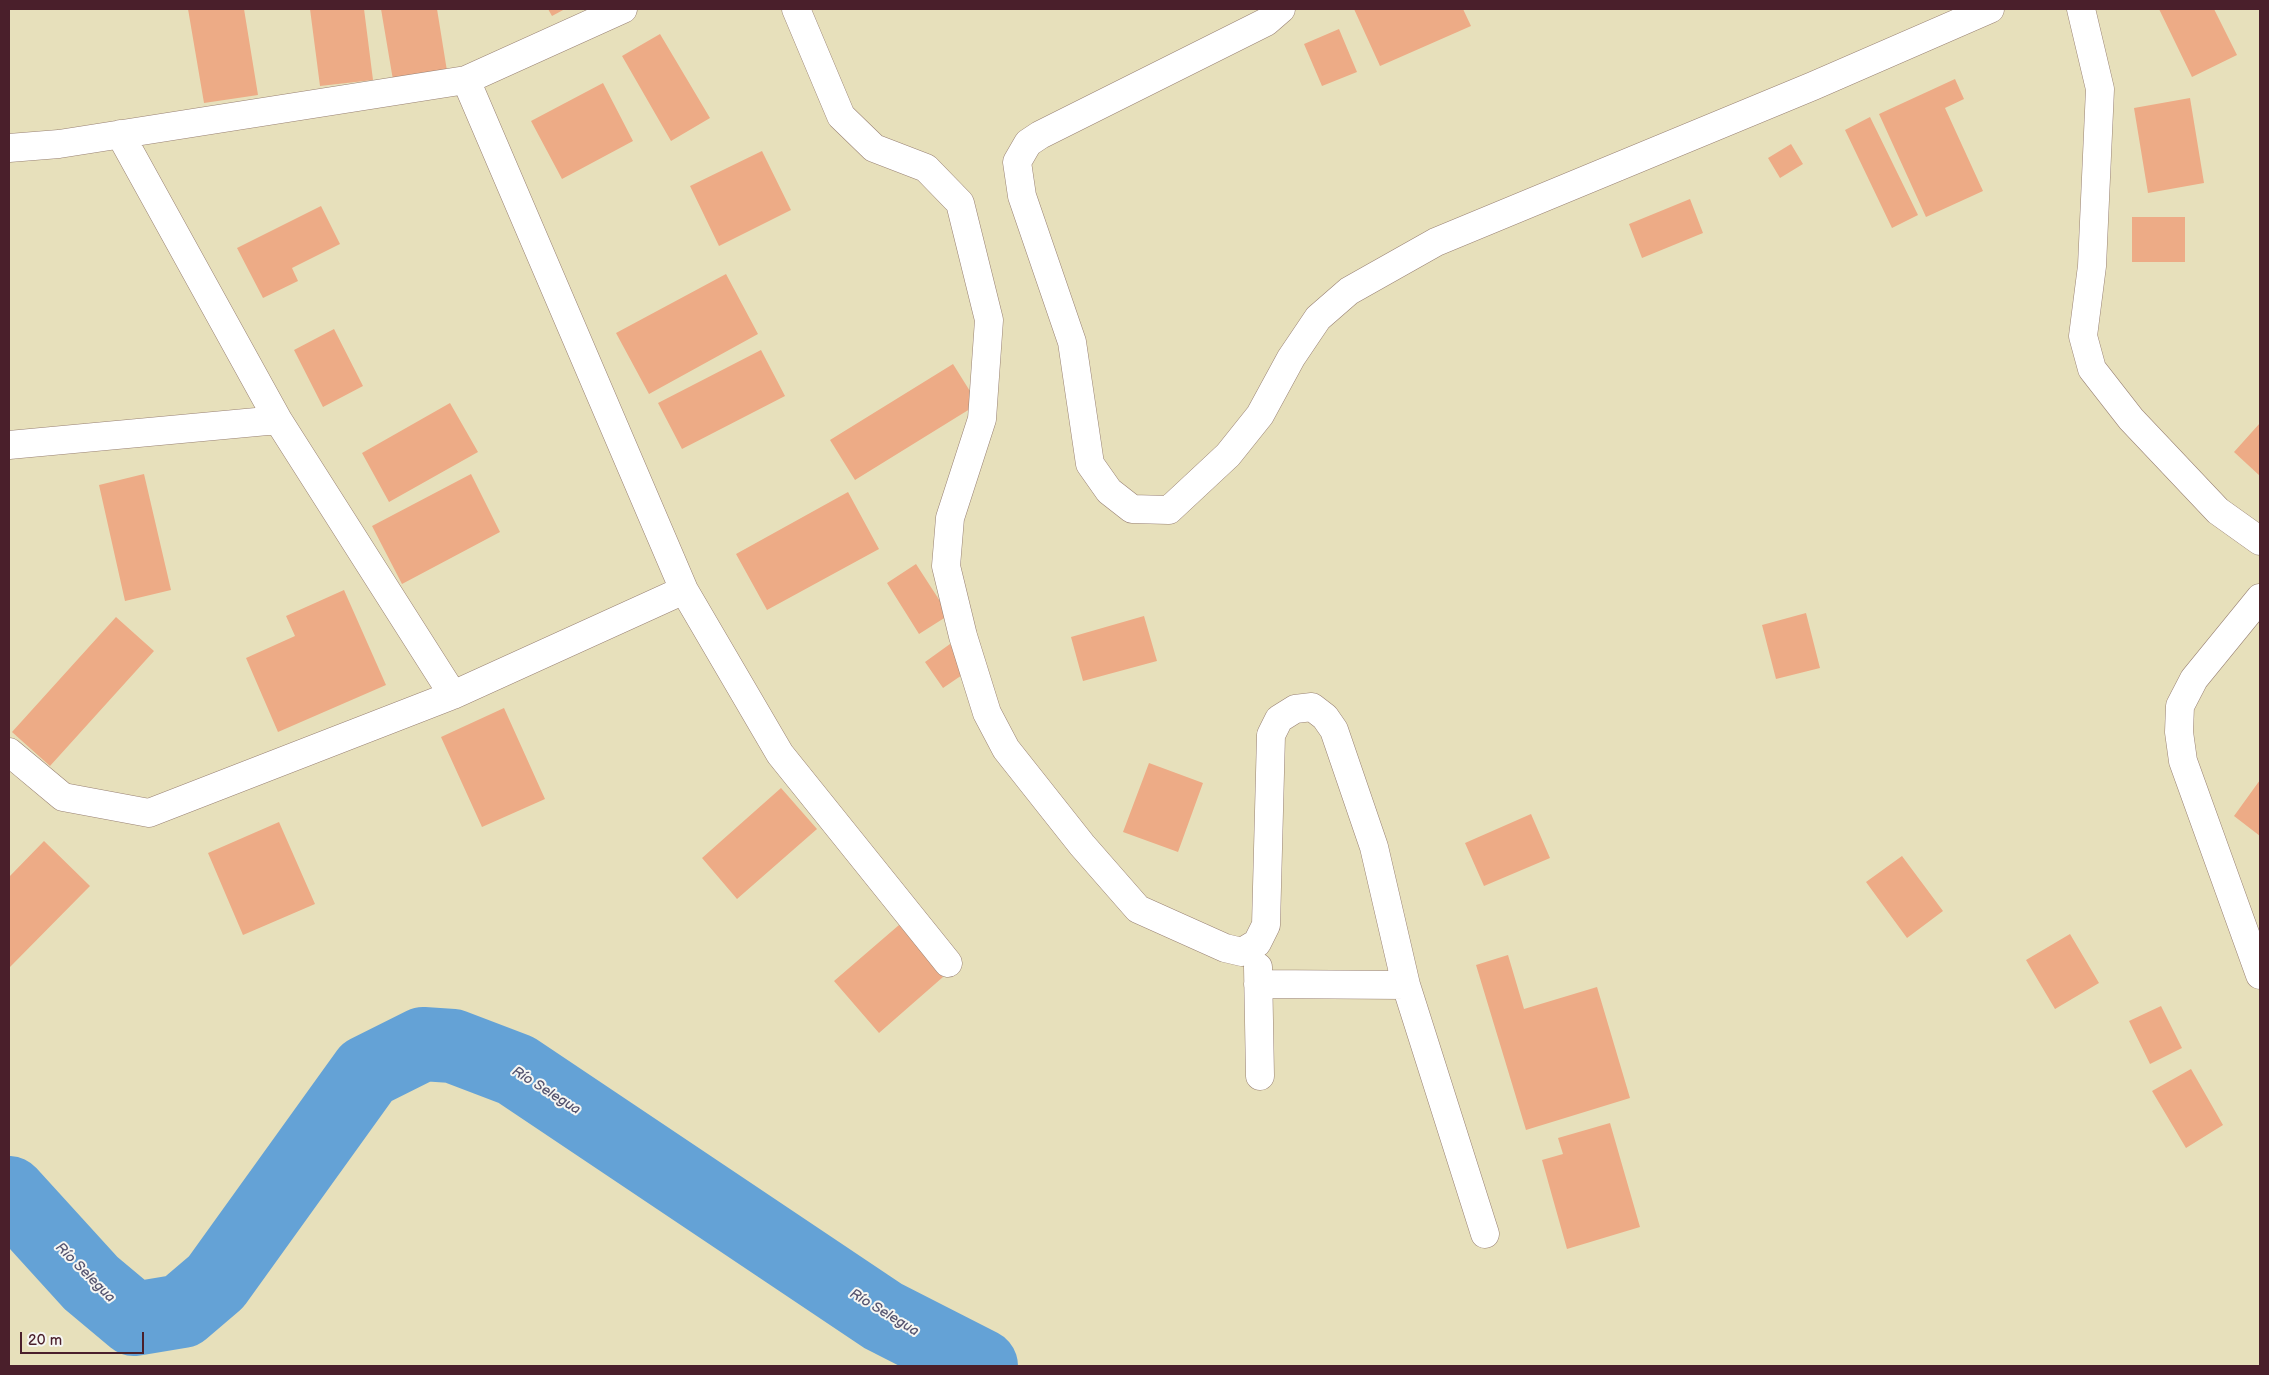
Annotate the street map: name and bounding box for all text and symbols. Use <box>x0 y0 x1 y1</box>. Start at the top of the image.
water label: Río Selegua <box>509 1063 583 1119</box>
water label: Río Selegua <box>52 1240 118 1306</box>
water label: Río Selegua <box>846 1286 922 1340</box>
scale bar <box>22 1322 146 1354</box>
text: 20 m <box>28 1331 62 1350</box>

